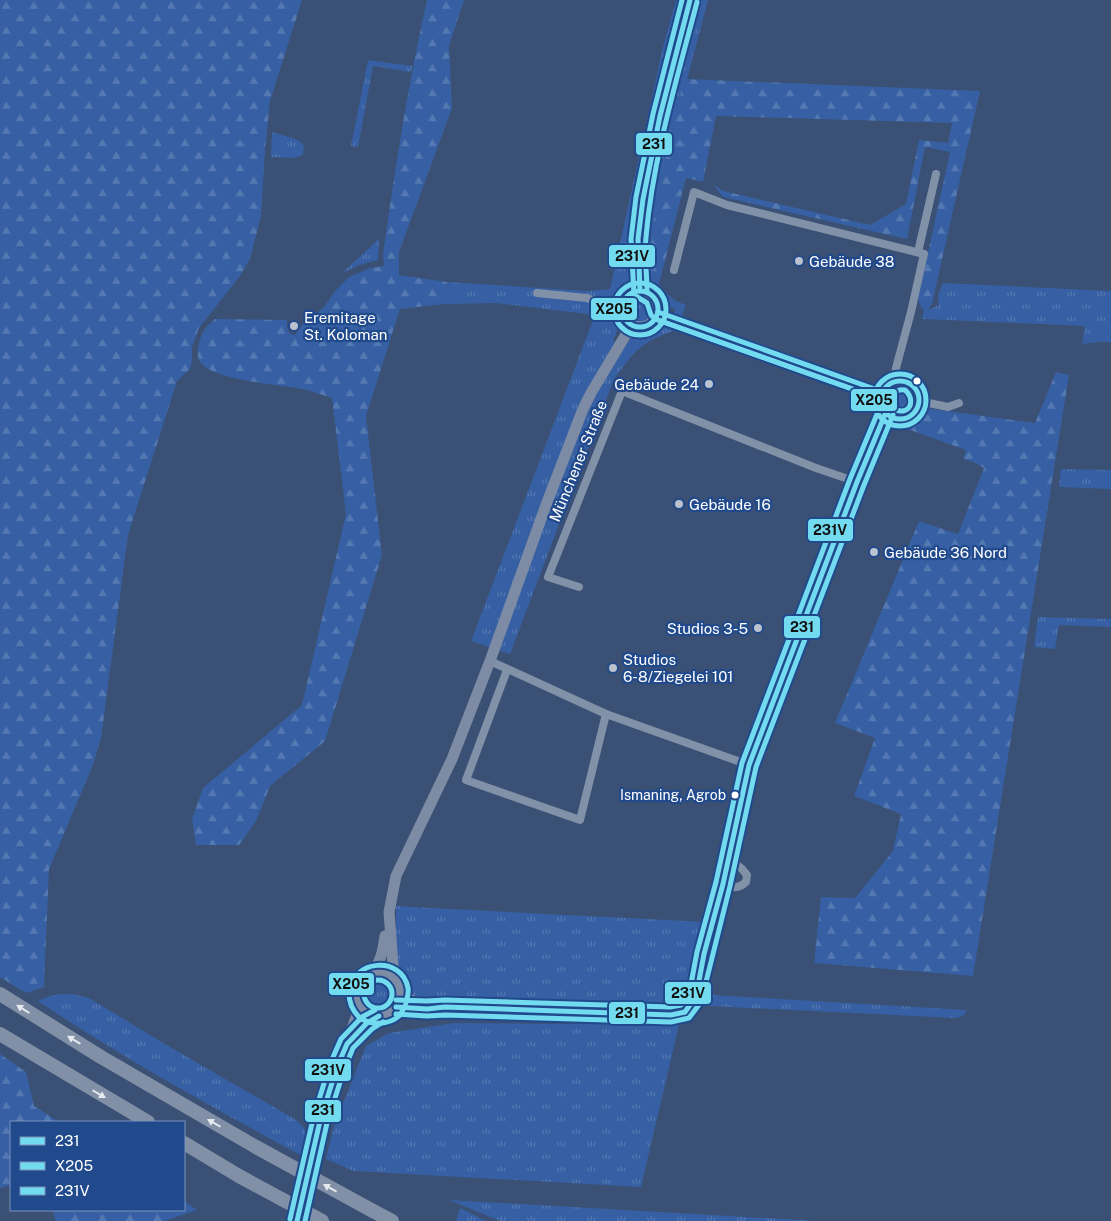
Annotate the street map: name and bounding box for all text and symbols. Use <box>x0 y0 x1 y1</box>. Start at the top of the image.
line badge: 231 <box>635 132 673 156</box>
text: 231 <box>642 136 666 152</box>
line badge: 231V <box>608 244 656 268</box>
text: 231V <box>615 248 649 264</box>
place label: Gebäude 38 <box>809 253 894 270</box>
marker: Gebäude 38 <box>793 255 805 267</box>
line badge: X205 <box>590 297 638 321</box>
text: X205 <box>595 301 633 317</box>
place label: Eremitage St. Koloman <box>304 309 387 343</box>
marker: Eremitage St. Koloman <box>288 320 300 332</box>
place label: Gebäude 24 <box>614 376 699 393</box>
unlabelled marker <box>912 376 922 386</box>
marker: Gebäude 24 <box>703 378 715 390</box>
line badge: X205 <box>850 388 898 412</box>
text: X205 <box>855 392 893 408</box>
street label: Münchener Straße <box>546 398 610 524</box>
place label: Gebäude 16 <box>689 496 771 513</box>
marker: Gebäude 16 <box>673 498 685 510</box>
line badge: 231V <box>807 518 854 542</box>
text: 231V <box>813 522 847 538</box>
place label: Gebäude 36 Nord <box>884 544 1007 561</box>
marker: Gebäude 36 Nord <box>868 546 880 558</box>
line badge: 231 <box>783 615 821 639</box>
text: 231 <box>790 619 814 635</box>
place label: Studios 3-5 <box>667 620 748 637</box>
marker: Studios 3-5 <box>752 622 764 634</box>
place label: Studios 6-8/Ziegelei 101 <box>623 651 733 685</box>
marker: Studios 6-8/Ziegelei 101 <box>607 662 619 674</box>
place label: Ismaning, Agrob <box>620 787 726 803</box>
marker: Ismaning, Agrob <box>730 790 740 800</box>
line badge: X205 <box>328 972 375 996</box>
text: X205 <box>332 976 370 992</box>
line badge: 231V <box>664 981 712 1005</box>
text: 231V <box>671 985 705 1001</box>
line badge: 231 <box>608 1001 646 1025</box>
one-way arrow <box>16 1004 29 1013</box>
text: 231 <box>615 1005 639 1021</box>
one-way arrow <box>68 1036 81 1045</box>
line badge: 231V <box>304 1058 352 1082</box>
text: 231V <box>311 1062 345 1078</box>
one-way arrow <box>93 1089 106 1098</box>
line badge: 231 <box>304 1099 342 1123</box>
text: 231 <box>311 1102 335 1118</box>
one-way arrow <box>208 1118 221 1127</box>
legend <box>10 1121 185 1211</box>
text: 231 <box>55 1132 80 1149</box>
text: X205 <box>55 1157 93 1174</box>
text: 231V <box>55 1182 90 1199</box>
one-way arrow <box>323 1184 338 1192</box>

